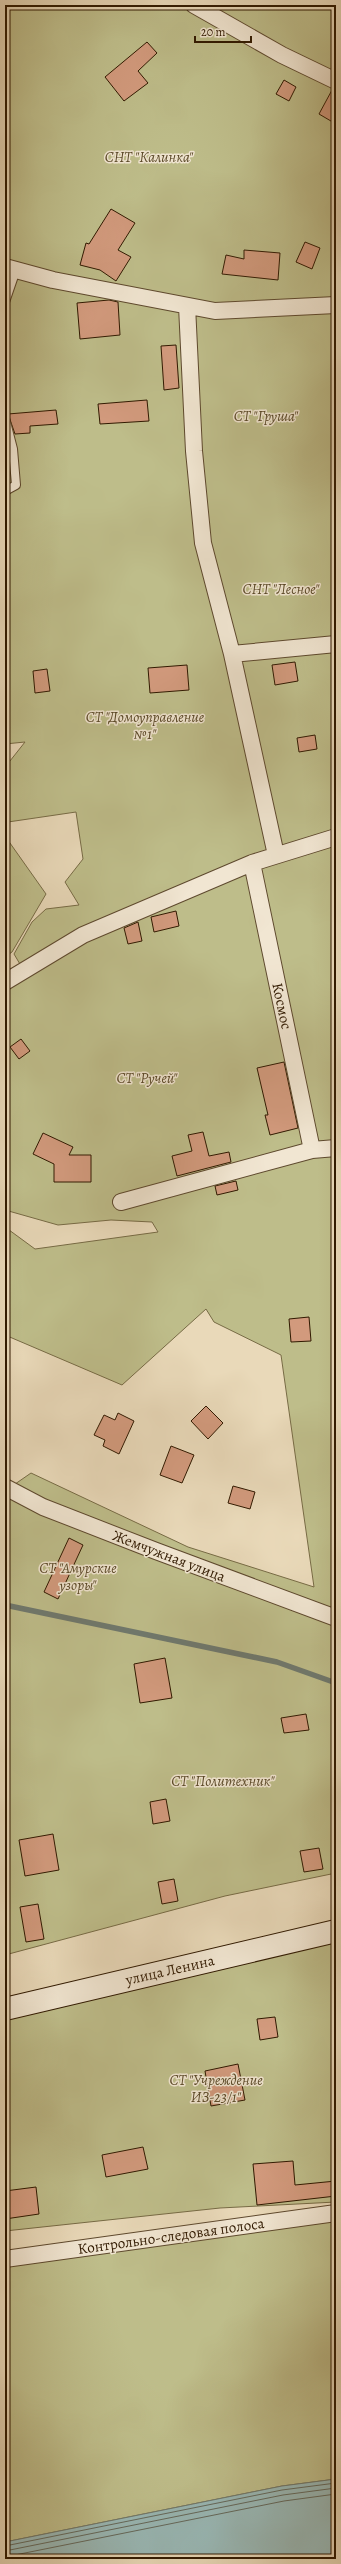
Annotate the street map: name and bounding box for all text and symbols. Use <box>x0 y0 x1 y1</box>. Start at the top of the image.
scale bar <box>195 18 251 44</box>
text: 20 m <box>201 24 225 40</box>
park label: СНТ "Калинка" <box>105 147 194 167</box>
park label: СТ "Груша" <box>234 406 299 426</box>
park label: СНТ "Лесное" <box>243 579 320 599</box>
park label: СТ "Домоуправление №1" <box>86 707 205 744</box>
street label: Космос <box>267 981 297 1031</box>
park label: СТ "Ручей" <box>116 1068 178 1088</box>
street label: Жемчужная улица <box>110 1525 228 1587</box>
park label: СТ "Амурские узоры" <box>39 1558 117 1595</box>
park label: СТ "Политехник" <box>171 1771 275 1791</box>
street label: улица Ленина <box>123 1950 217 1990</box>
park label: СТ "Учреждение ИЗ-23/1" <box>169 2070 263 2107</box>
street label: Контрольно-следовая полоса <box>77 2213 266 2259</box>

